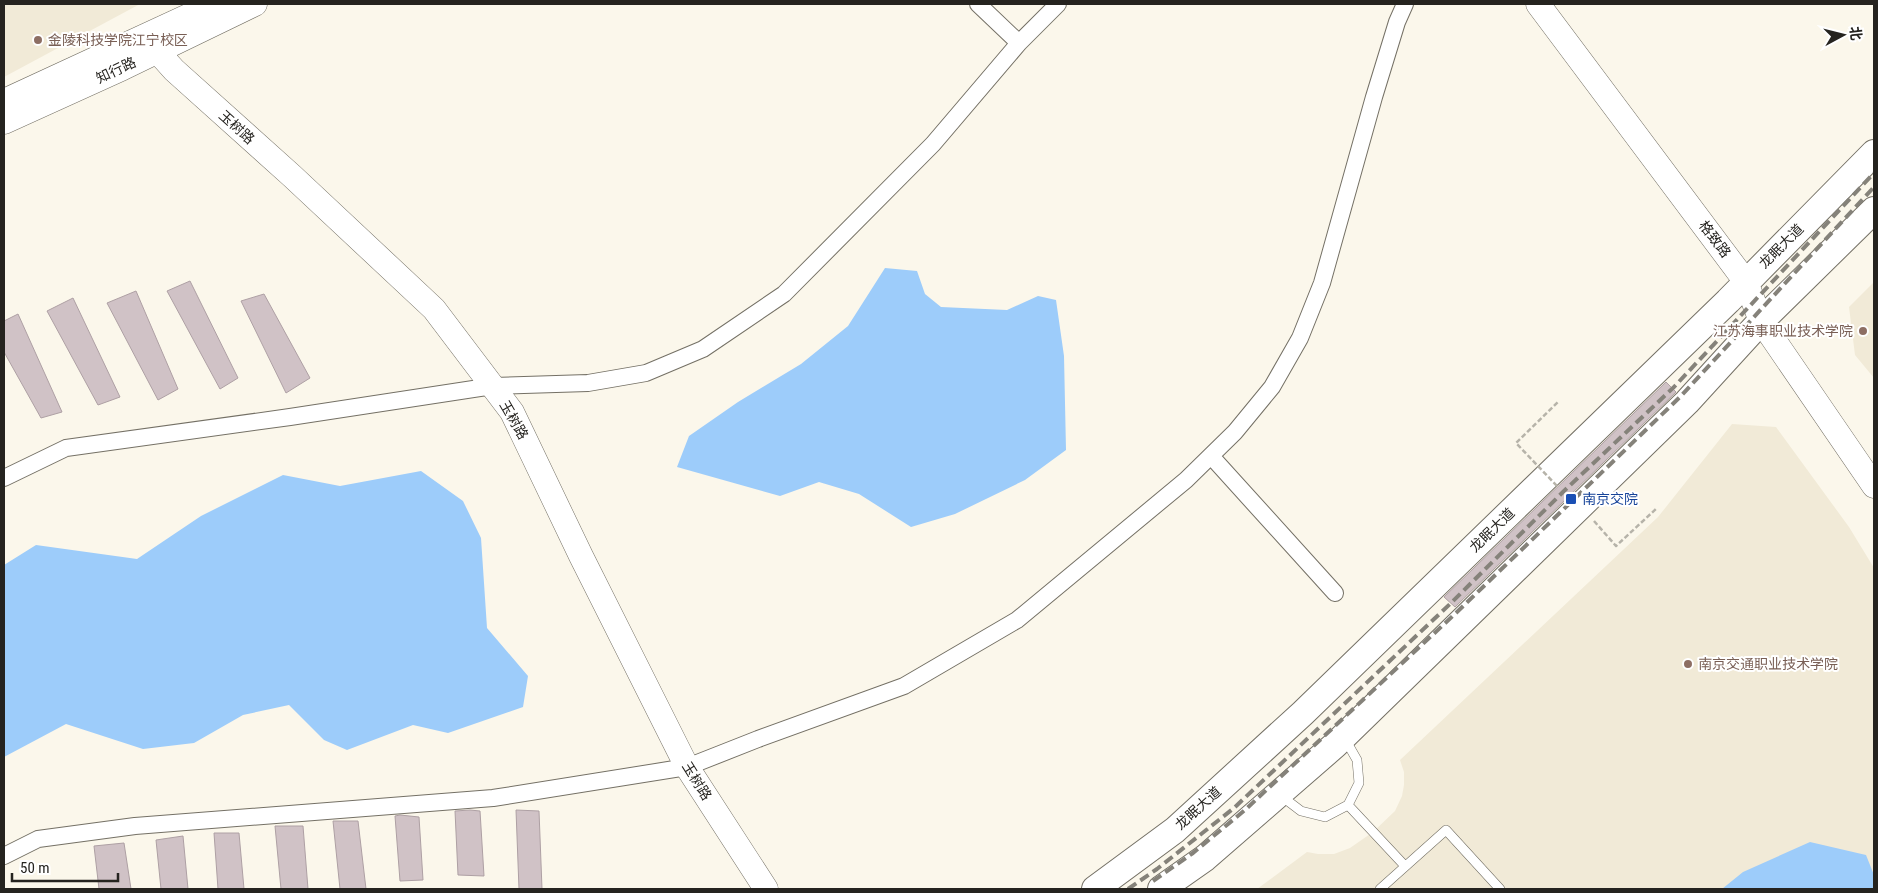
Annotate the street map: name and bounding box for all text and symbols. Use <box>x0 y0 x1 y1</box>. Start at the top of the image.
north arrow <box>1818 10 1868 60</box>
text: 北 <box>1847 25 1865 41</box>
place label: 金陵科技学院江宁校区 <box>48 32 188 48</box>
marker: 金陵科技学院江宁校区 <box>32 34 44 46</box>
street label: 知行路 <box>94 54 138 86</box>
street label: 玉树路 <box>216 107 258 147</box>
street label: 格致路 <box>1696 217 1734 261</box>
street label: 龙眠大道 <box>1756 221 1806 271</box>
place label: 江苏海事职业技术学院 <box>1713 323 1853 339</box>
marker: 江苏海事职业技术学院 <box>1857 325 1869 337</box>
street label: 玉树路 <box>497 398 531 442</box>
place label: 南京交院 <box>1582 491 1638 507</box>
marker: 南京交院 <box>1564 492 1578 506</box>
street label: 龙眠大道 <box>1466 505 1518 555</box>
place label: 南京交通职业技术学院 <box>1698 656 1838 672</box>
marker: 南京交通职业技术学院 <box>1682 658 1694 670</box>
street label: 玉树路 <box>679 759 715 803</box>
street label: 龙眠大道 <box>1172 783 1224 833</box>
scale bar <box>12 850 119 882</box>
text: 50 m <box>20 859 50 877</box>

